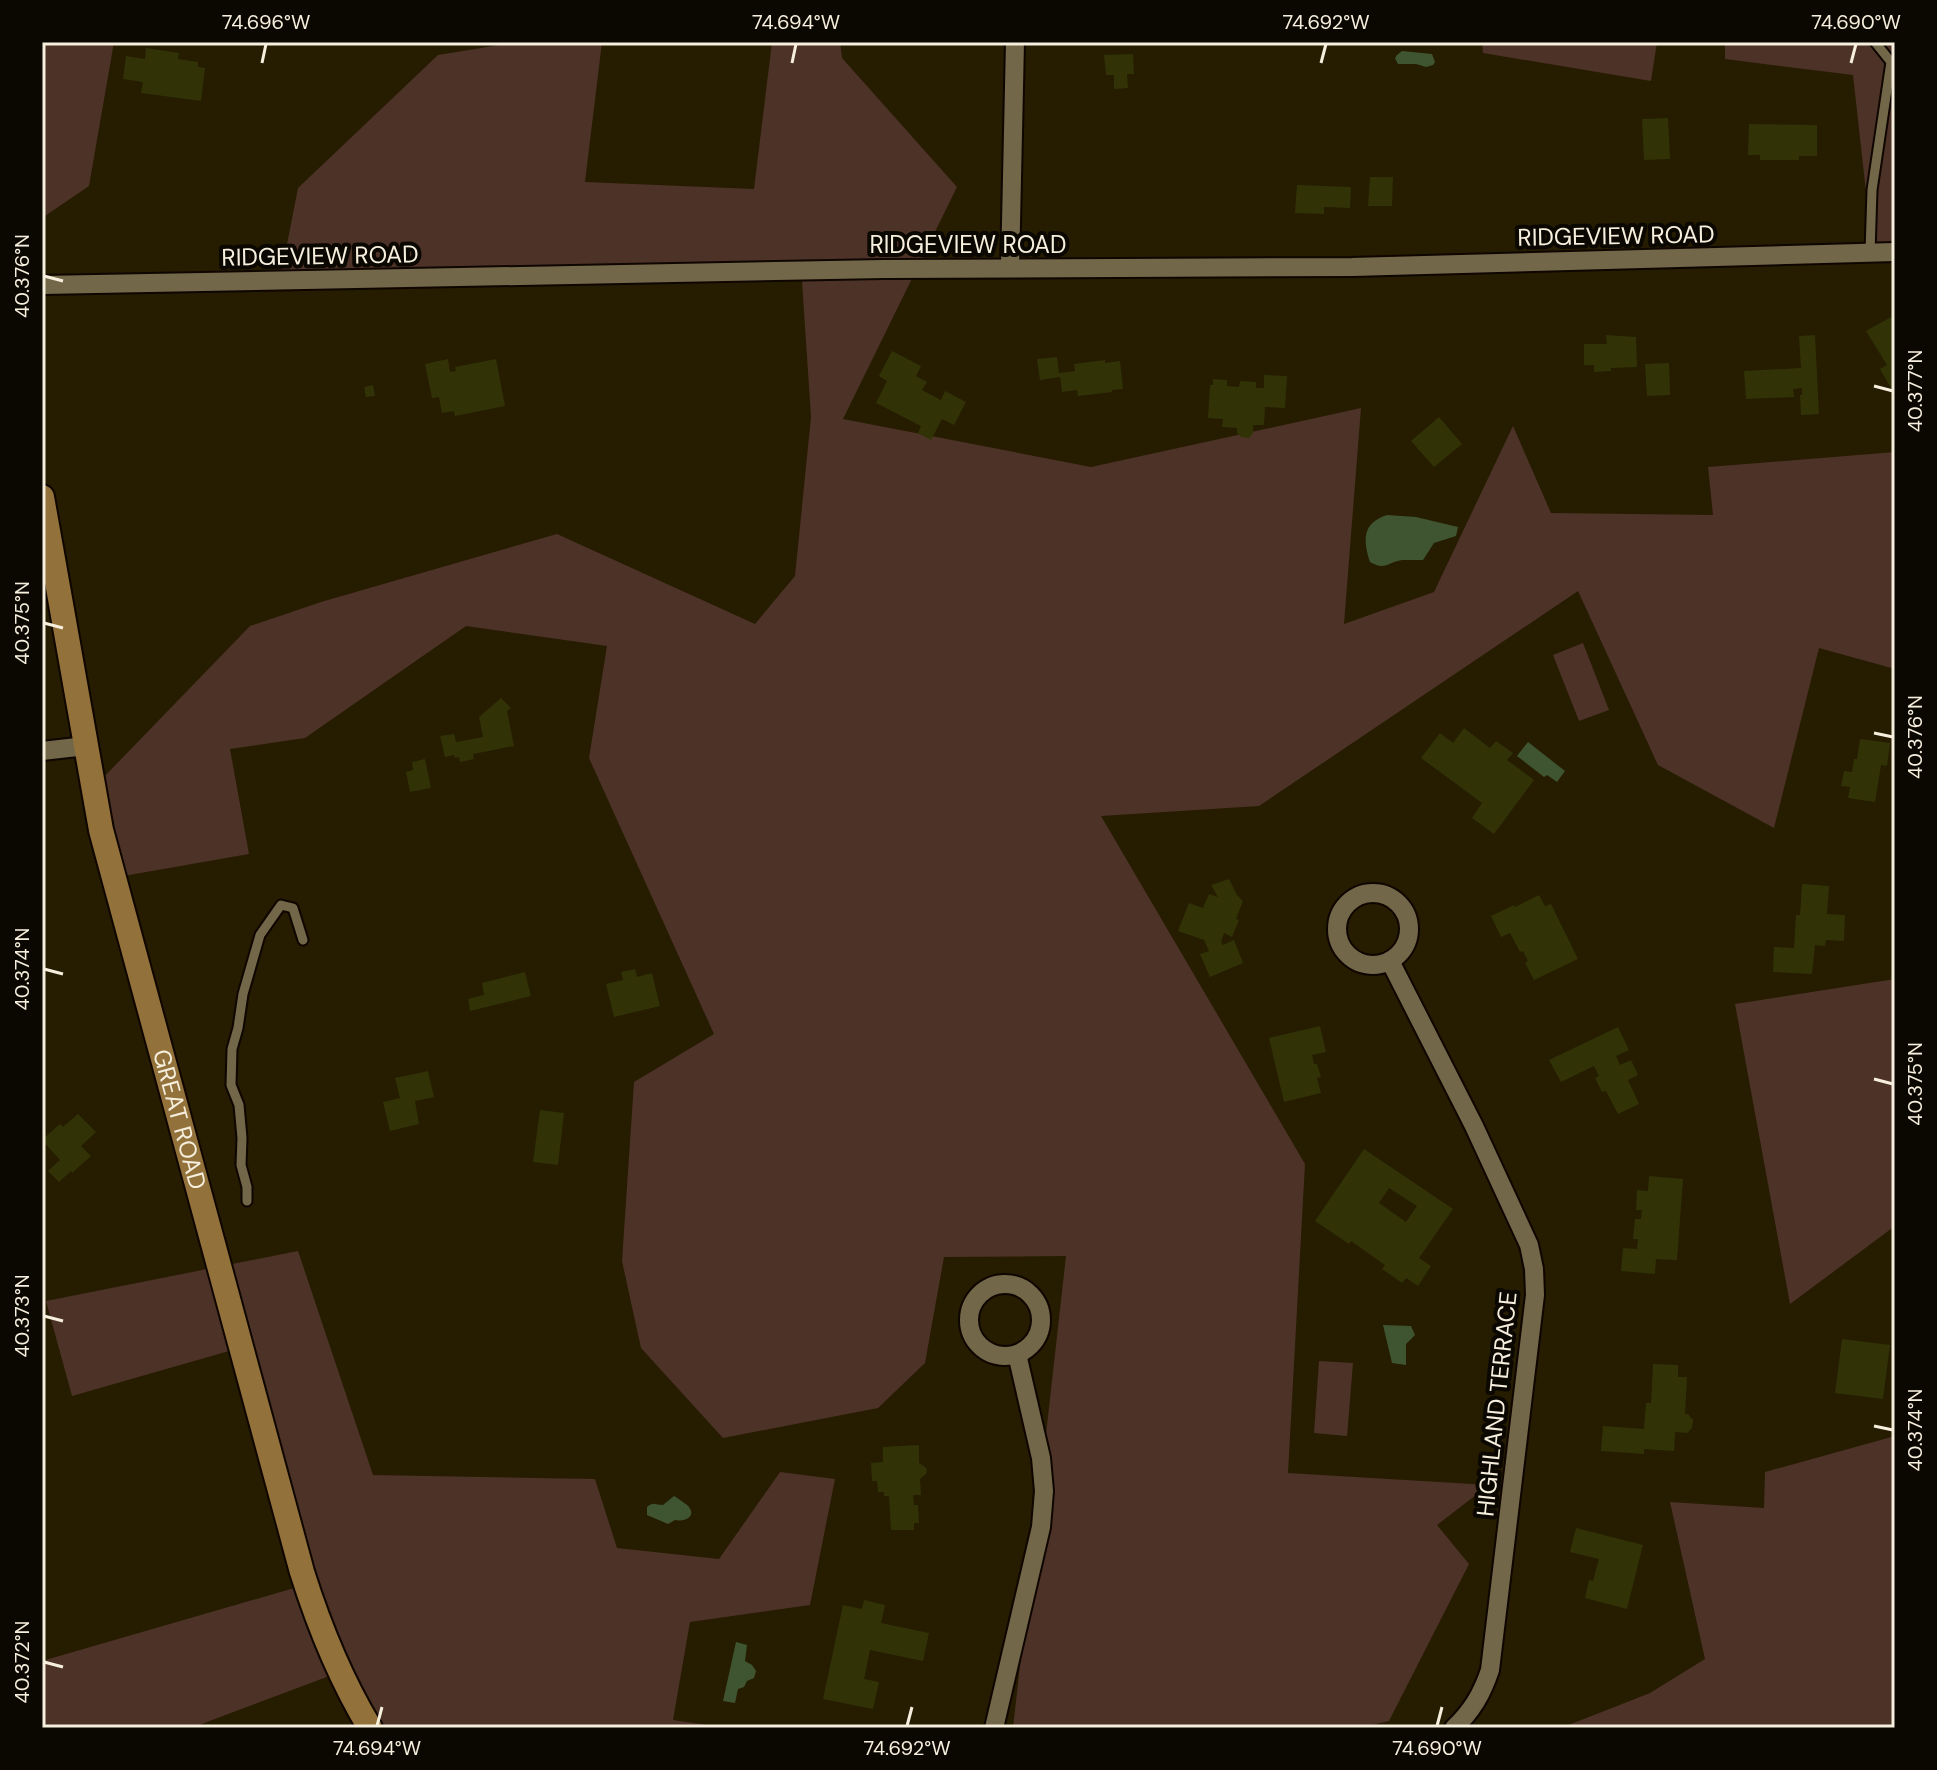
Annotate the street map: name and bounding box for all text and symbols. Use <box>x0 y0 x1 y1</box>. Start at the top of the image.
text: 74.696°W <box>222 9 310 35</box>
text: 74.694°W <box>752 9 840 35</box>
text: 74.692°W <box>1282 9 1370 35</box>
text: 74.690°W <box>1811 9 1901 35</box>
street label: RIDGEVIEW ROAD <box>1517 218 1715 253</box>
street label: RIDGEVIEW ROAD <box>869 229 1067 260</box>
text: 40.376°N <box>9 234 35 318</box>
street label: RIDGEVIEW ROAD <box>221 238 419 273</box>
text: 40.377°N <box>1902 350 1928 432</box>
text: 40.375°N <box>9 581 35 665</box>
text: 40.376°N <box>1902 695 1928 779</box>
text: 40.374°N <box>9 928 35 1010</box>
text: 40.375°N <box>1902 1042 1928 1126</box>
street label: GREAT ROAD <box>146 1046 214 1193</box>
text: 40.373°N <box>9 1274 35 1358</box>
street label: HIGHLAND TERRACE <box>1469 1290 1524 1518</box>
text: 40.374°N <box>1902 1389 1928 1471</box>
text: 40.372°N <box>9 1621 35 1703</box>
text: 74.694°W <box>333 1735 421 1761</box>
text: 74.692°W <box>863 1735 951 1761</box>
text: 74.690°W <box>1392 1735 1482 1761</box>

